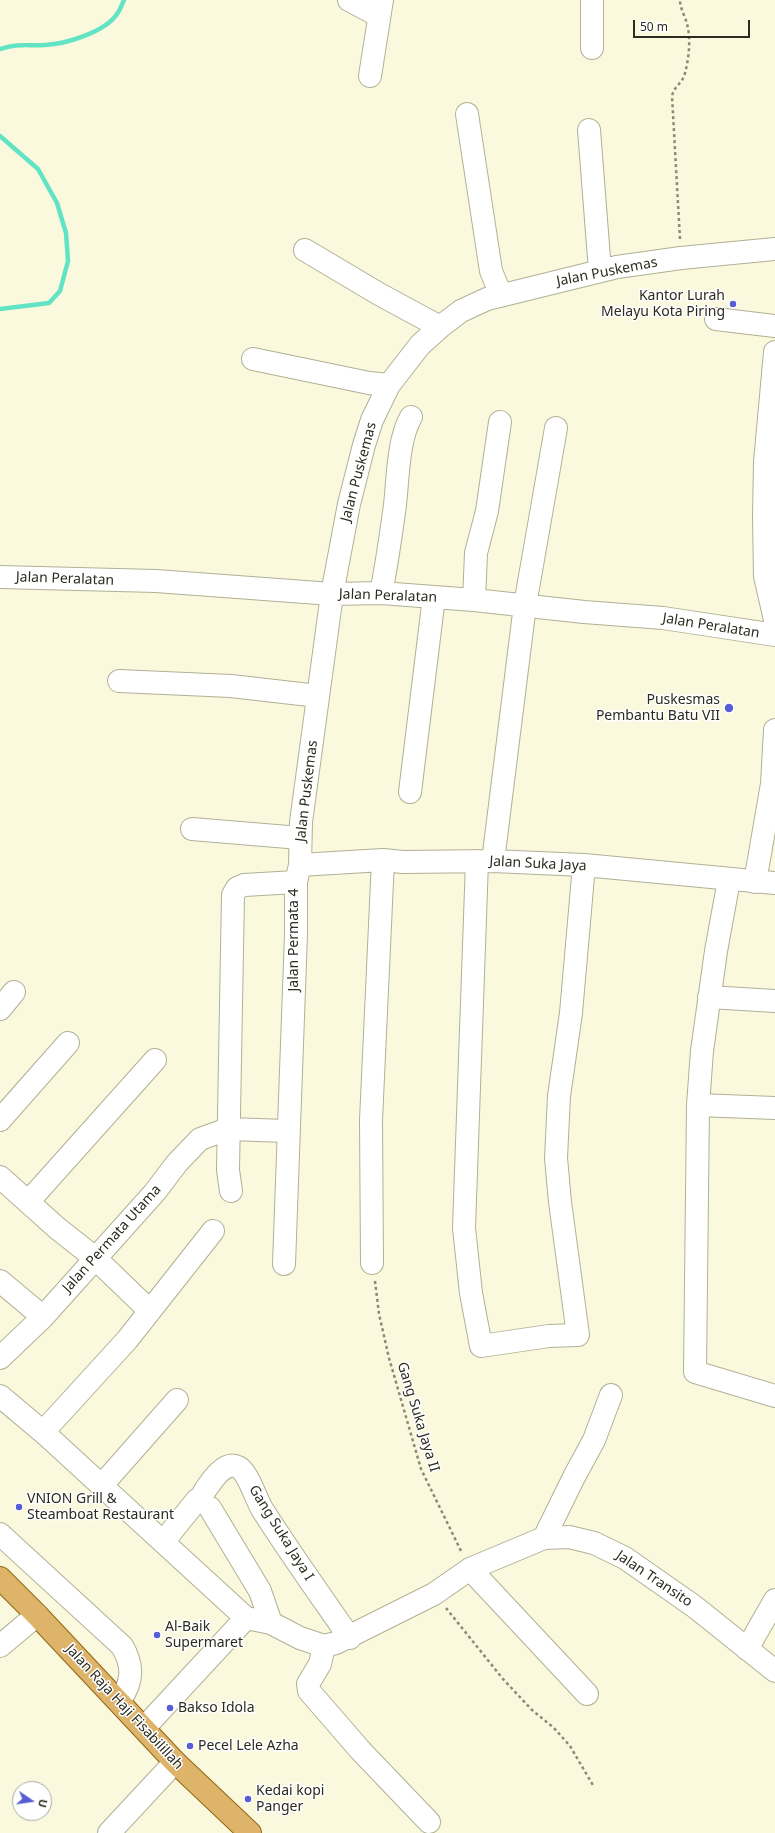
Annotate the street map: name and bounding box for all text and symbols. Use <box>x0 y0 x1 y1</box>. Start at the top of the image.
scale bar <box>635 12 752 38</box>
text: 50 m <box>640 18 668 35</box>
street label: Jalan Puskemas <box>555 254 659 290</box>
place label: Kantor Lurah Melayu Kota Piring <box>601 288 725 320</box>
marker: Kantor Lurah Melayu Kota Piring <box>728 299 738 309</box>
street label: Jalan Puskemas <box>338 420 380 524</box>
street label: Jalan Peralatan <box>16 569 114 589</box>
street label: Jalan Peralatan <box>339 586 437 606</box>
street label: Jalan Peralatan <box>661 610 761 642</box>
place label: Puskesmas Pembantu Batu VII <box>596 692 720 724</box>
marker: Puskesmas Pembantu Batu VII <box>723 702 735 714</box>
street label: Jalan Puskemas <box>292 739 322 843</box>
street label: Jalan Suka Jaya <box>489 853 587 875</box>
street label: Jalan Permata 4 <box>286 888 302 992</box>
street label: Jalan Permata Utama <box>59 1182 165 1296</box>
street label: Gang Suka Jaya II <box>393 1360 443 1474</box>
street label: Gang Suka Jaya I <box>245 1482 317 1584</box>
place label: VNION Grill & Steamboat Restaurant <box>27 1491 174 1524</box>
marker: VNION Grill & Steamboat Restaurant <box>14 1502 24 1512</box>
street label: Jalan Transito <box>613 1547 695 1611</box>
place label: Al-Baik Supermaret <box>165 1619 243 1652</box>
marker: Al-Baik Supermaret <box>152 1630 162 1640</box>
street label: Jalan Raja Haji Fisabilillah <box>62 1641 186 1773</box>
place label: Bakso Idola <box>178 1700 255 1716</box>
marker: Bakso Idola <box>165 1703 175 1713</box>
place label: Pecel Lele Azha <box>198 1738 299 1754</box>
marker: Pecel Lele Azha <box>185 1741 195 1751</box>
north arrow <box>12 1781 52 1821</box>
place label: Kedai kopi Panger <box>256 1783 324 1816</box>
marker: Kedai kopi Panger <box>243 1794 253 1804</box>
text: U <box>35 1798 51 1809</box>

